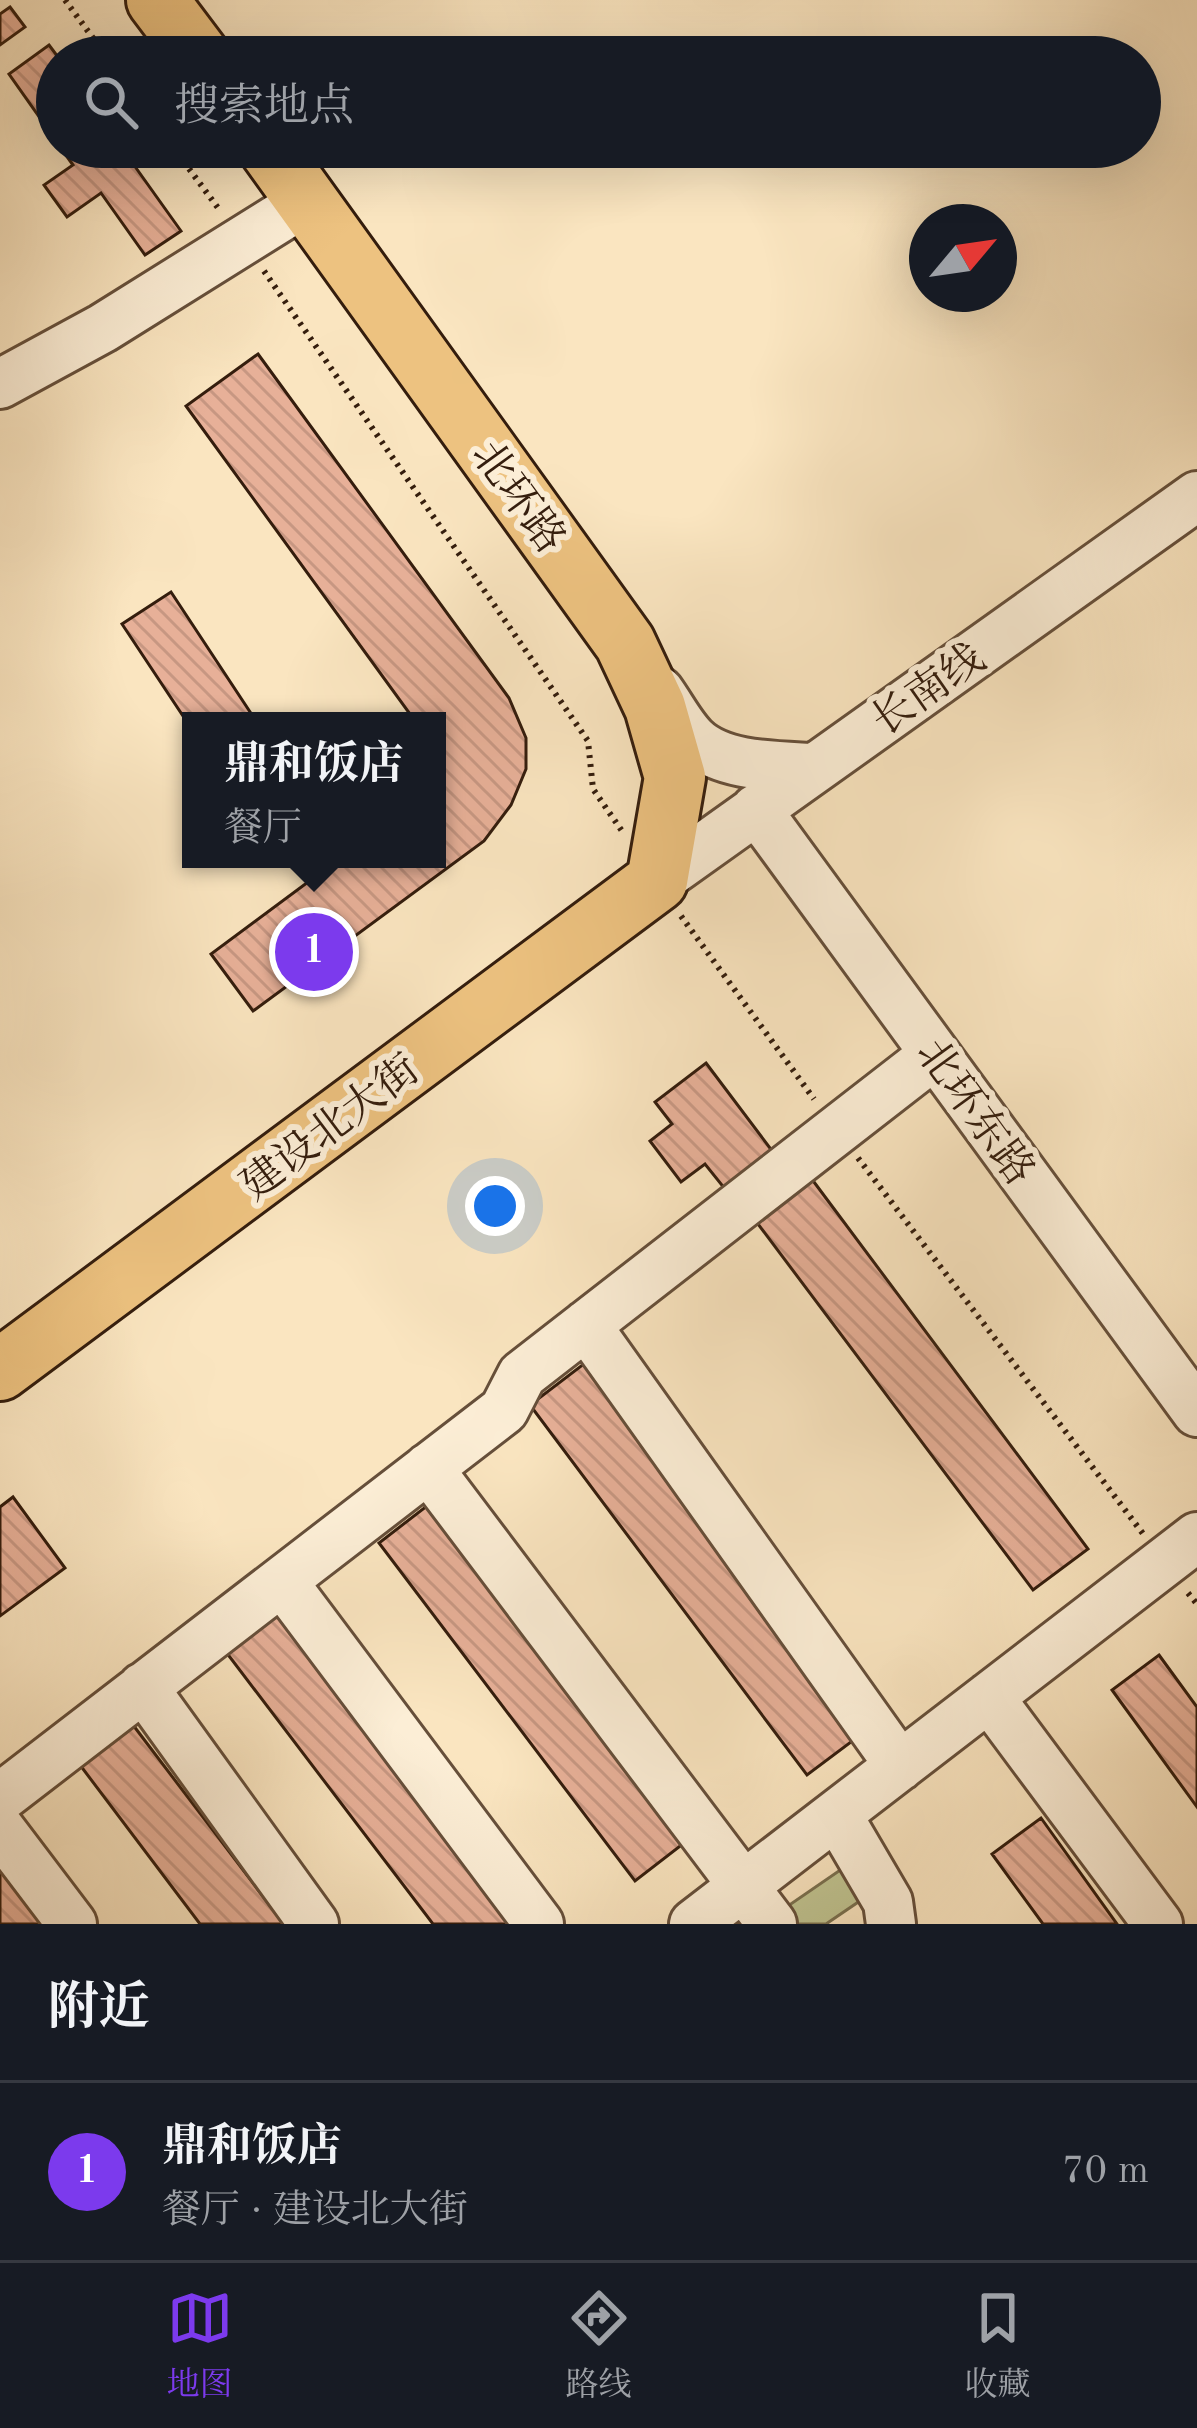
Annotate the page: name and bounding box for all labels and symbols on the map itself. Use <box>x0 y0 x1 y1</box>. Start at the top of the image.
north arrow <box>909 204 1017 312</box>
street label: 北环路 <box>463 433 574 562</box>
street label: 长南线 <box>863 635 993 745</box>
pin: 1 <box>275 907 353 997</box>
street label: 北环东路 <box>907 1031 1043 1194</box>
street label: 建设北大街 <box>232 1046 428 1209</box>
your location <box>465 1176 525 1236</box>

